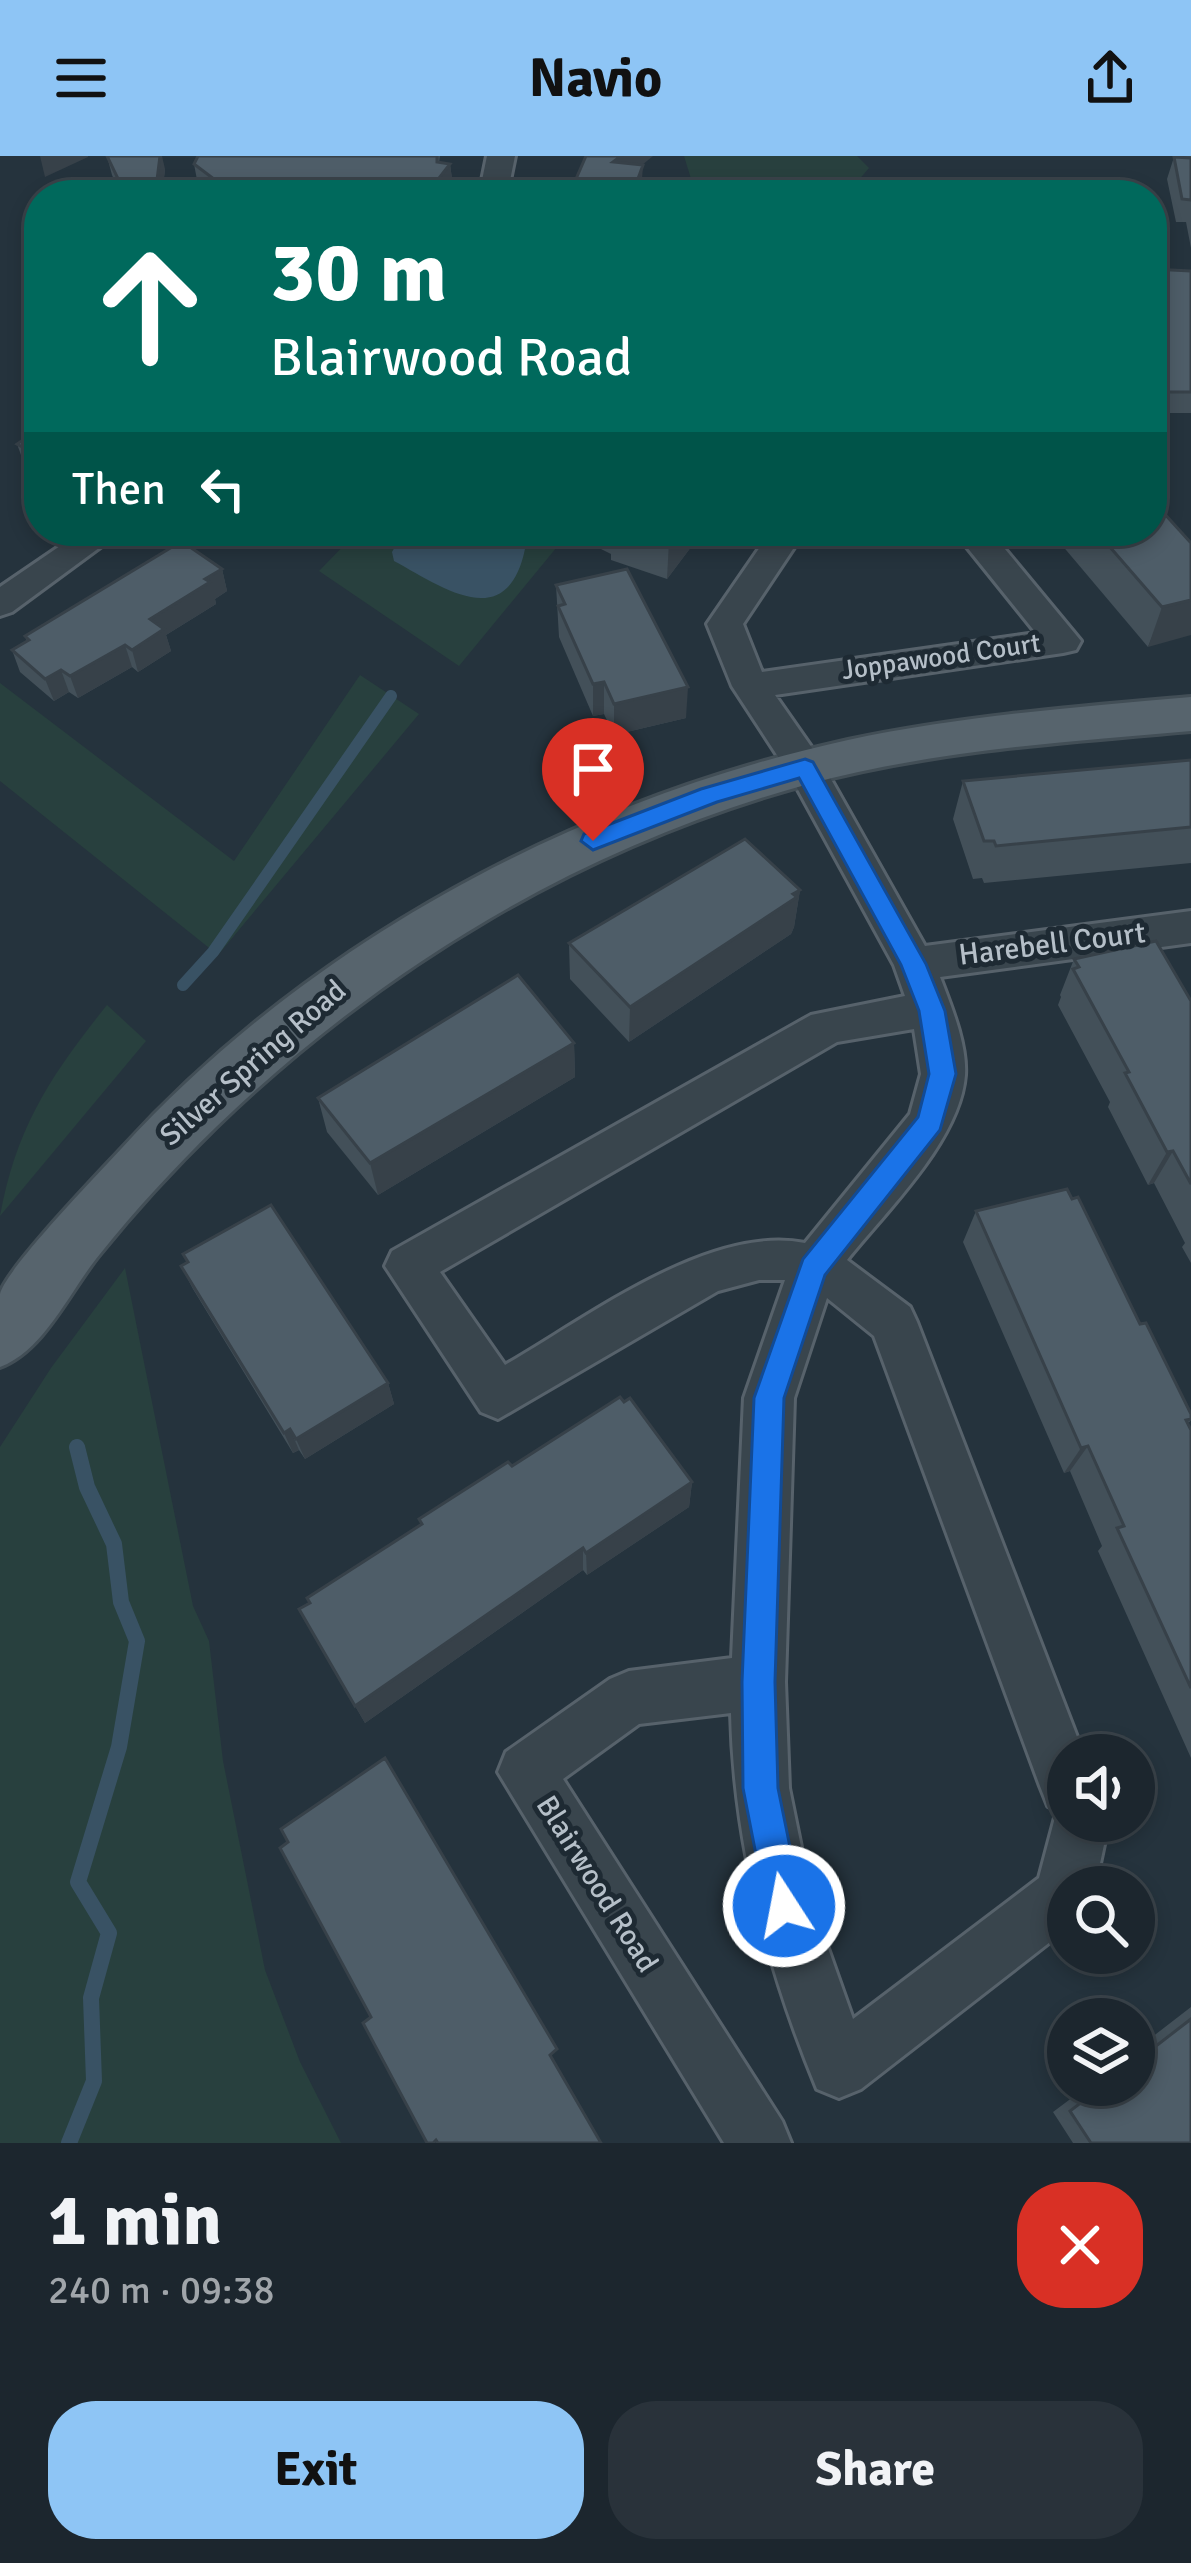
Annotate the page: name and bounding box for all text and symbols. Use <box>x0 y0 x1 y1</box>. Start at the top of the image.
icon: menu <box>48 45 114 111</box>
text: Navio <box>529 45 662 112</box>
icon: share <box>1077 45 1143 111</box>
text: 30 m <box>270 221 447 325</box>
icon: ahead <box>72 228 228 384</box>
text: Blairwood Road <box>270 324 632 391</box>
icon: left <box>190 456 256 522</box>
text: Then <box>72 462 166 517</box>
street label: Joppawood Court <box>839 627 1043 687</box>
pin <box>542 718 644 841</box>
icon: arrive <box>560 736 626 802</box>
street label: Harebell Court <box>957 914 1147 974</box>
street label: Silver Spring Road <box>152 972 354 1154</box>
map controls <box>1047 1734 1155 2106</box>
button: sound <box>1047 1734 1155 1842</box>
street label: Blairwood Road <box>528 1789 666 1979</box>
position arrow <box>721 1843 847 1969</box>
button: search <box>1047 1866 1155 1974</box>
button: layers <box>1047 1998 1155 2106</box>
text: 1 min <box>48 2176 222 2265</box>
button: close <box>1017 2182 1143 2308</box>
text: 240 m · 09:38 <box>48 2266 275 2314</box>
button: Exit <box>48 2401 584 2539</box>
button: Share <box>608 2401 1143 2539</box>

